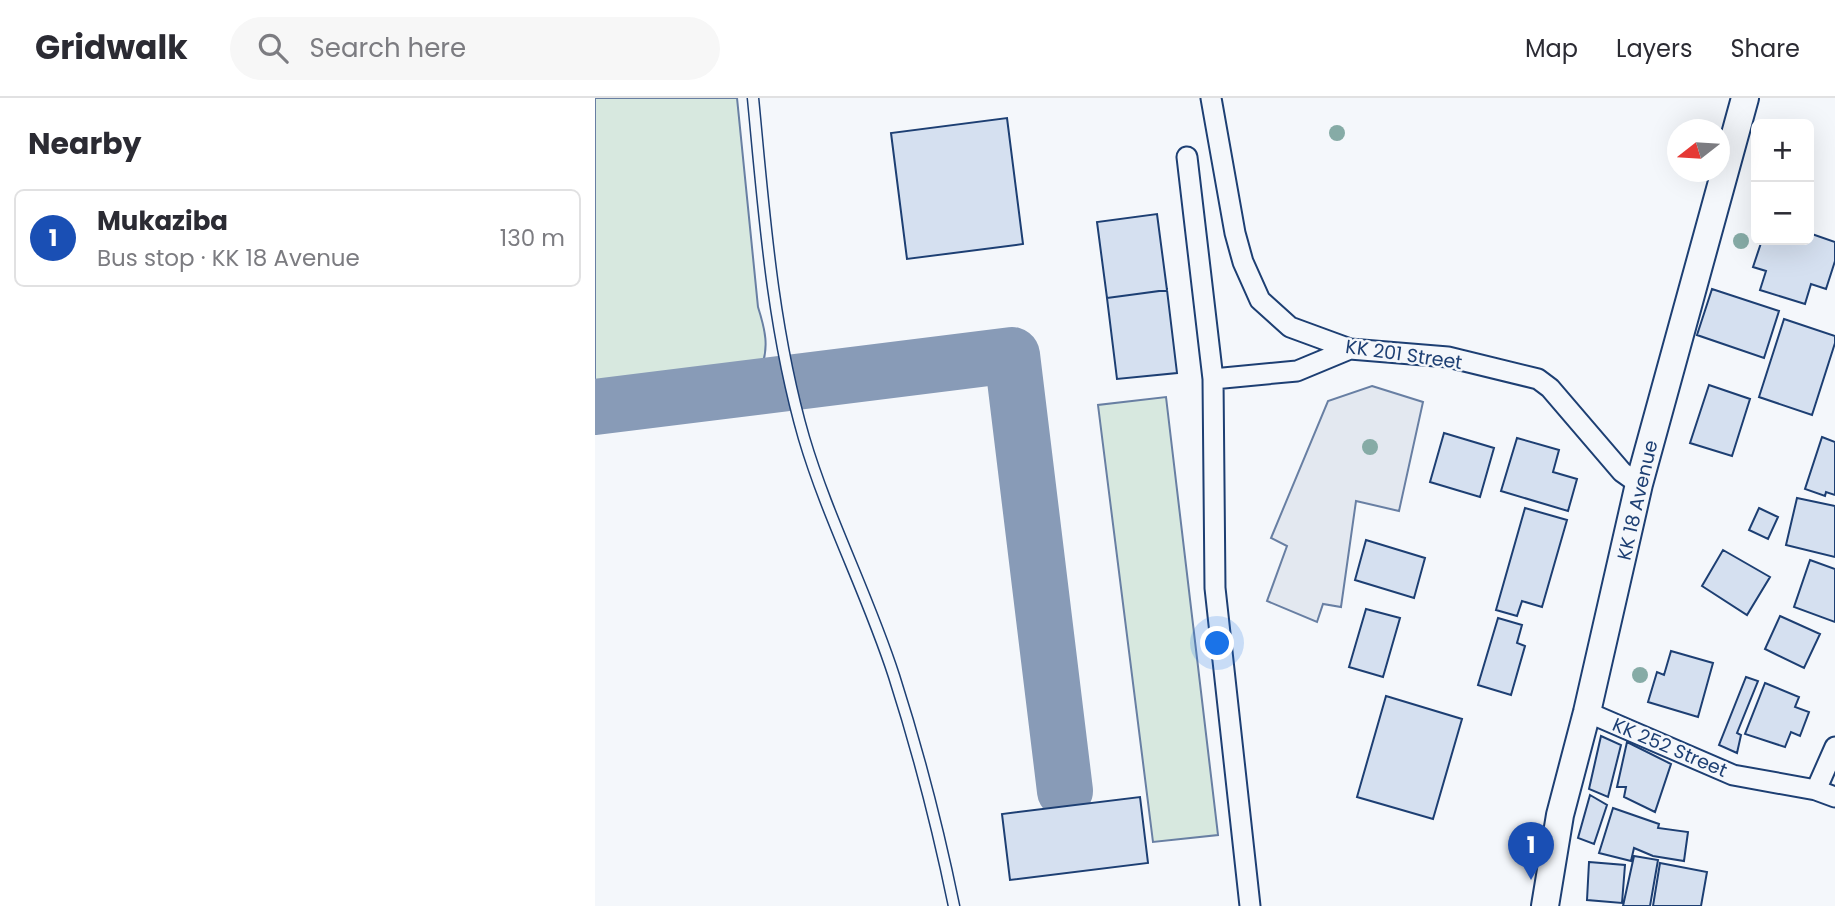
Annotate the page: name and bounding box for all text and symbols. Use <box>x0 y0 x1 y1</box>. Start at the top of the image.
search box <box>230 17 720 80</box>
text: Gridwalk <box>35 24 188 71</box>
icon: search <box>254 29 292 67</box>
text: Search here <box>310 30 466 66</box>
text: Map <box>1525 32 1578 65</box>
text: Layers <box>1616 32 1692 65</box>
text: Share <box>1730 32 1800 65</box>
north arrow <box>1667 119 1730 182</box>
map controls <box>1751 119 1814 245</box>
button: + <box>1751 119 1814 182</box>
text: Nearby <box>28 122 142 165</box>
button: − <box>1751 182 1814 245</box>
text: Mukaziba <box>97 203 228 239</box>
text: 1 <box>49 222 57 254</box>
text: 130 m <box>500 222 565 254</box>
text: Bus stop · KK 18 Avenue <box>97 242 360 274</box>
street label: KK 201 Street <box>1344 333 1464 376</box>
street label: KK 18 Avenue <box>1611 437 1664 563</box>
your location <box>1200 626 1234 660</box>
street label: KK 252 Street <box>1608 711 1731 784</box>
pin: 1 <box>1508 822 1554 880</box>

